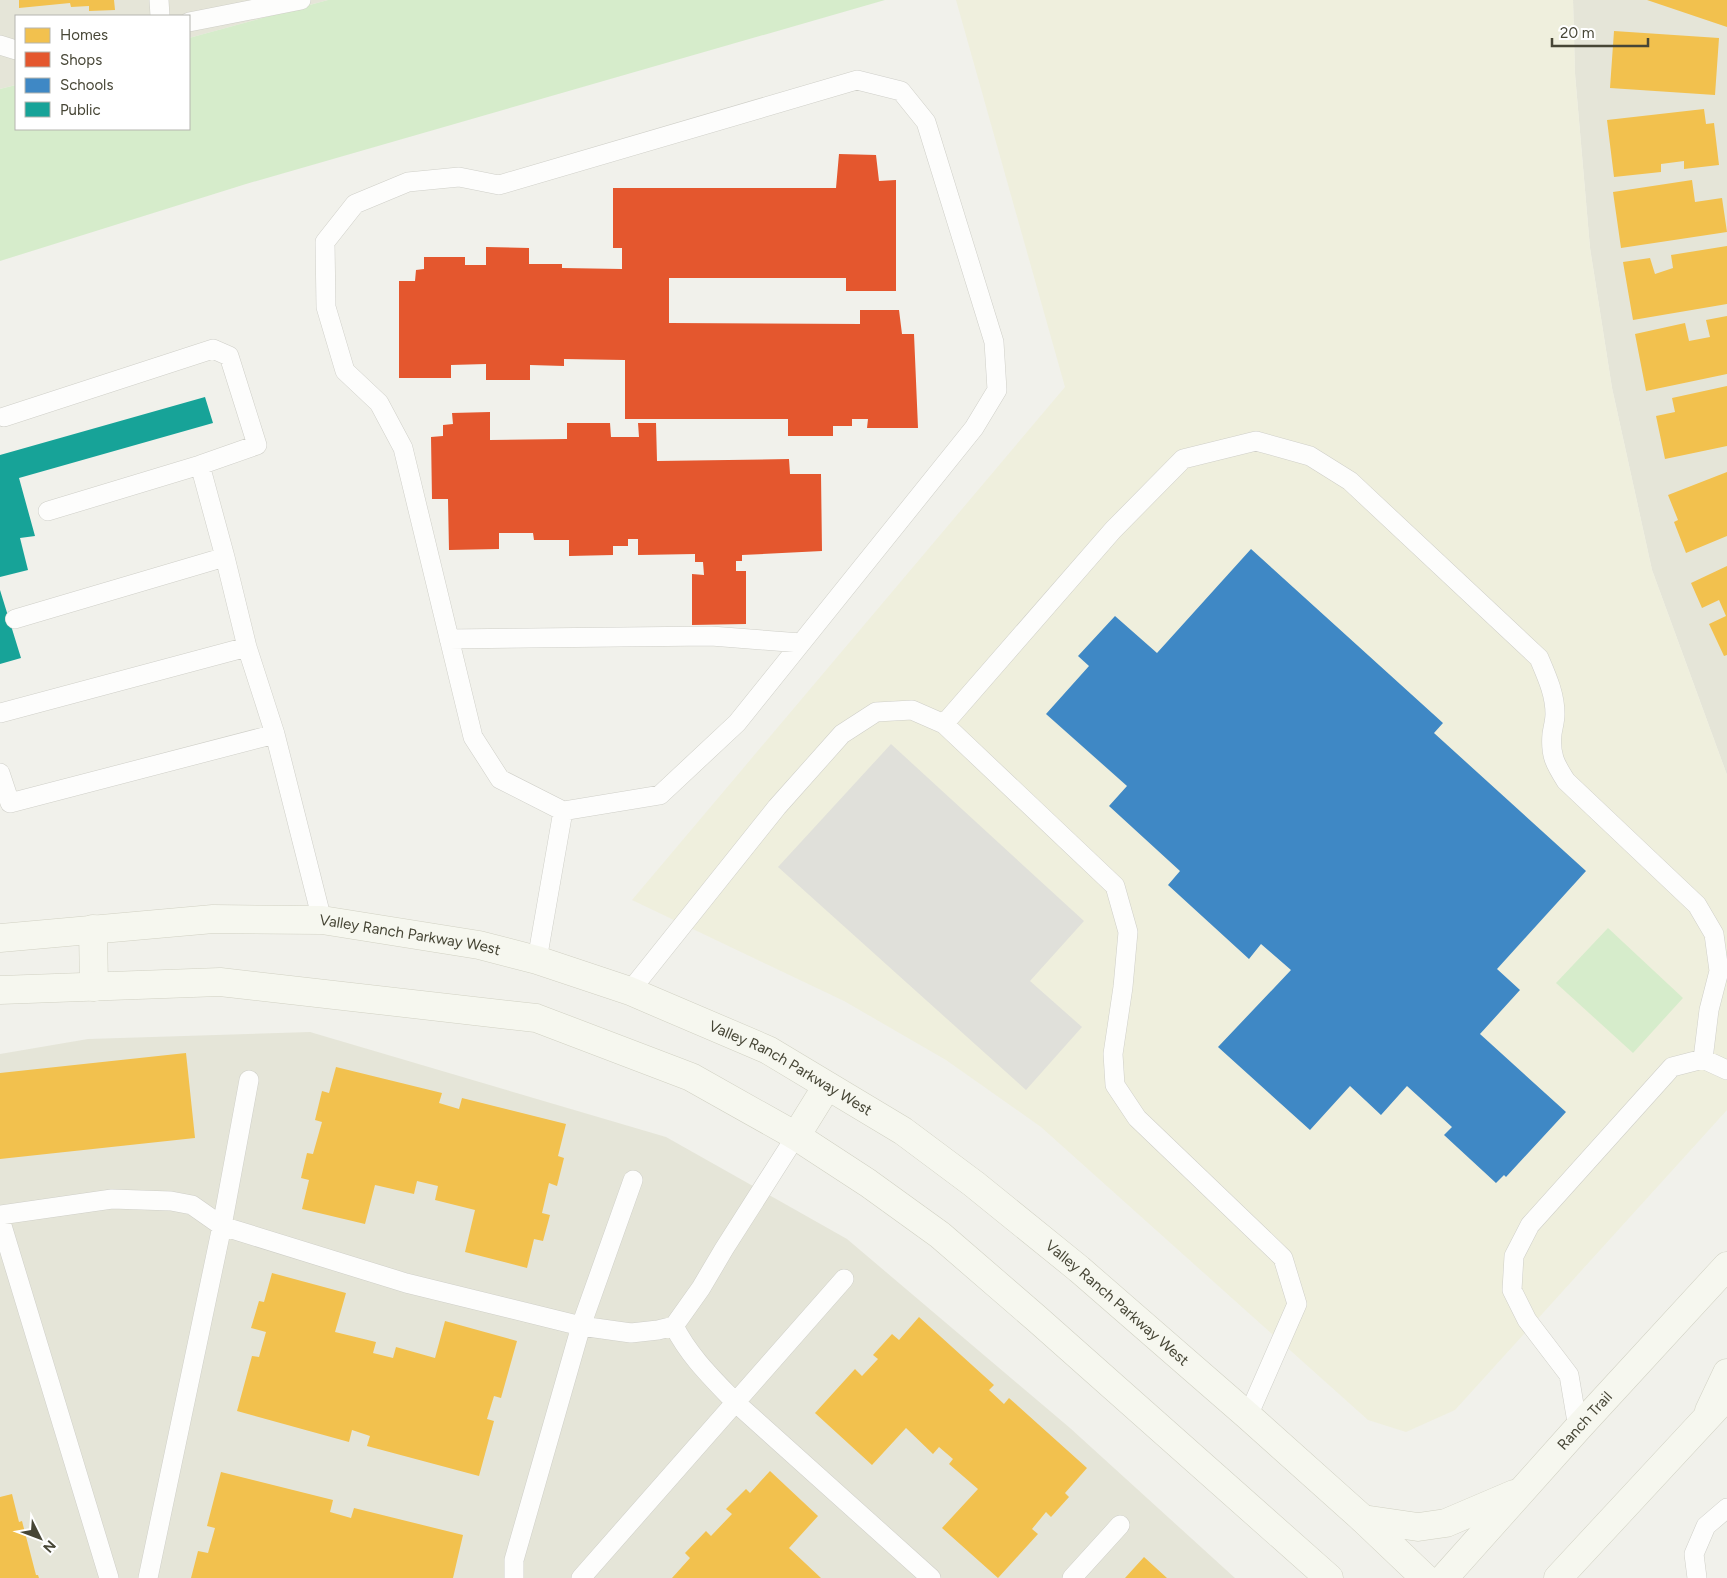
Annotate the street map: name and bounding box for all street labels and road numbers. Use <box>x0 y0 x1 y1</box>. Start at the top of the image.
street label: Valley Ranch Parkway West <box>318 911 503 959</box>
street label: Valley Ranch Parkway West <box>706 1017 876 1120</box>
street label: Valley Ranch Parkway West <box>1042 1236 1193 1370</box>
street label: Ranch Trail <box>1554 1388 1616 1454</box>

